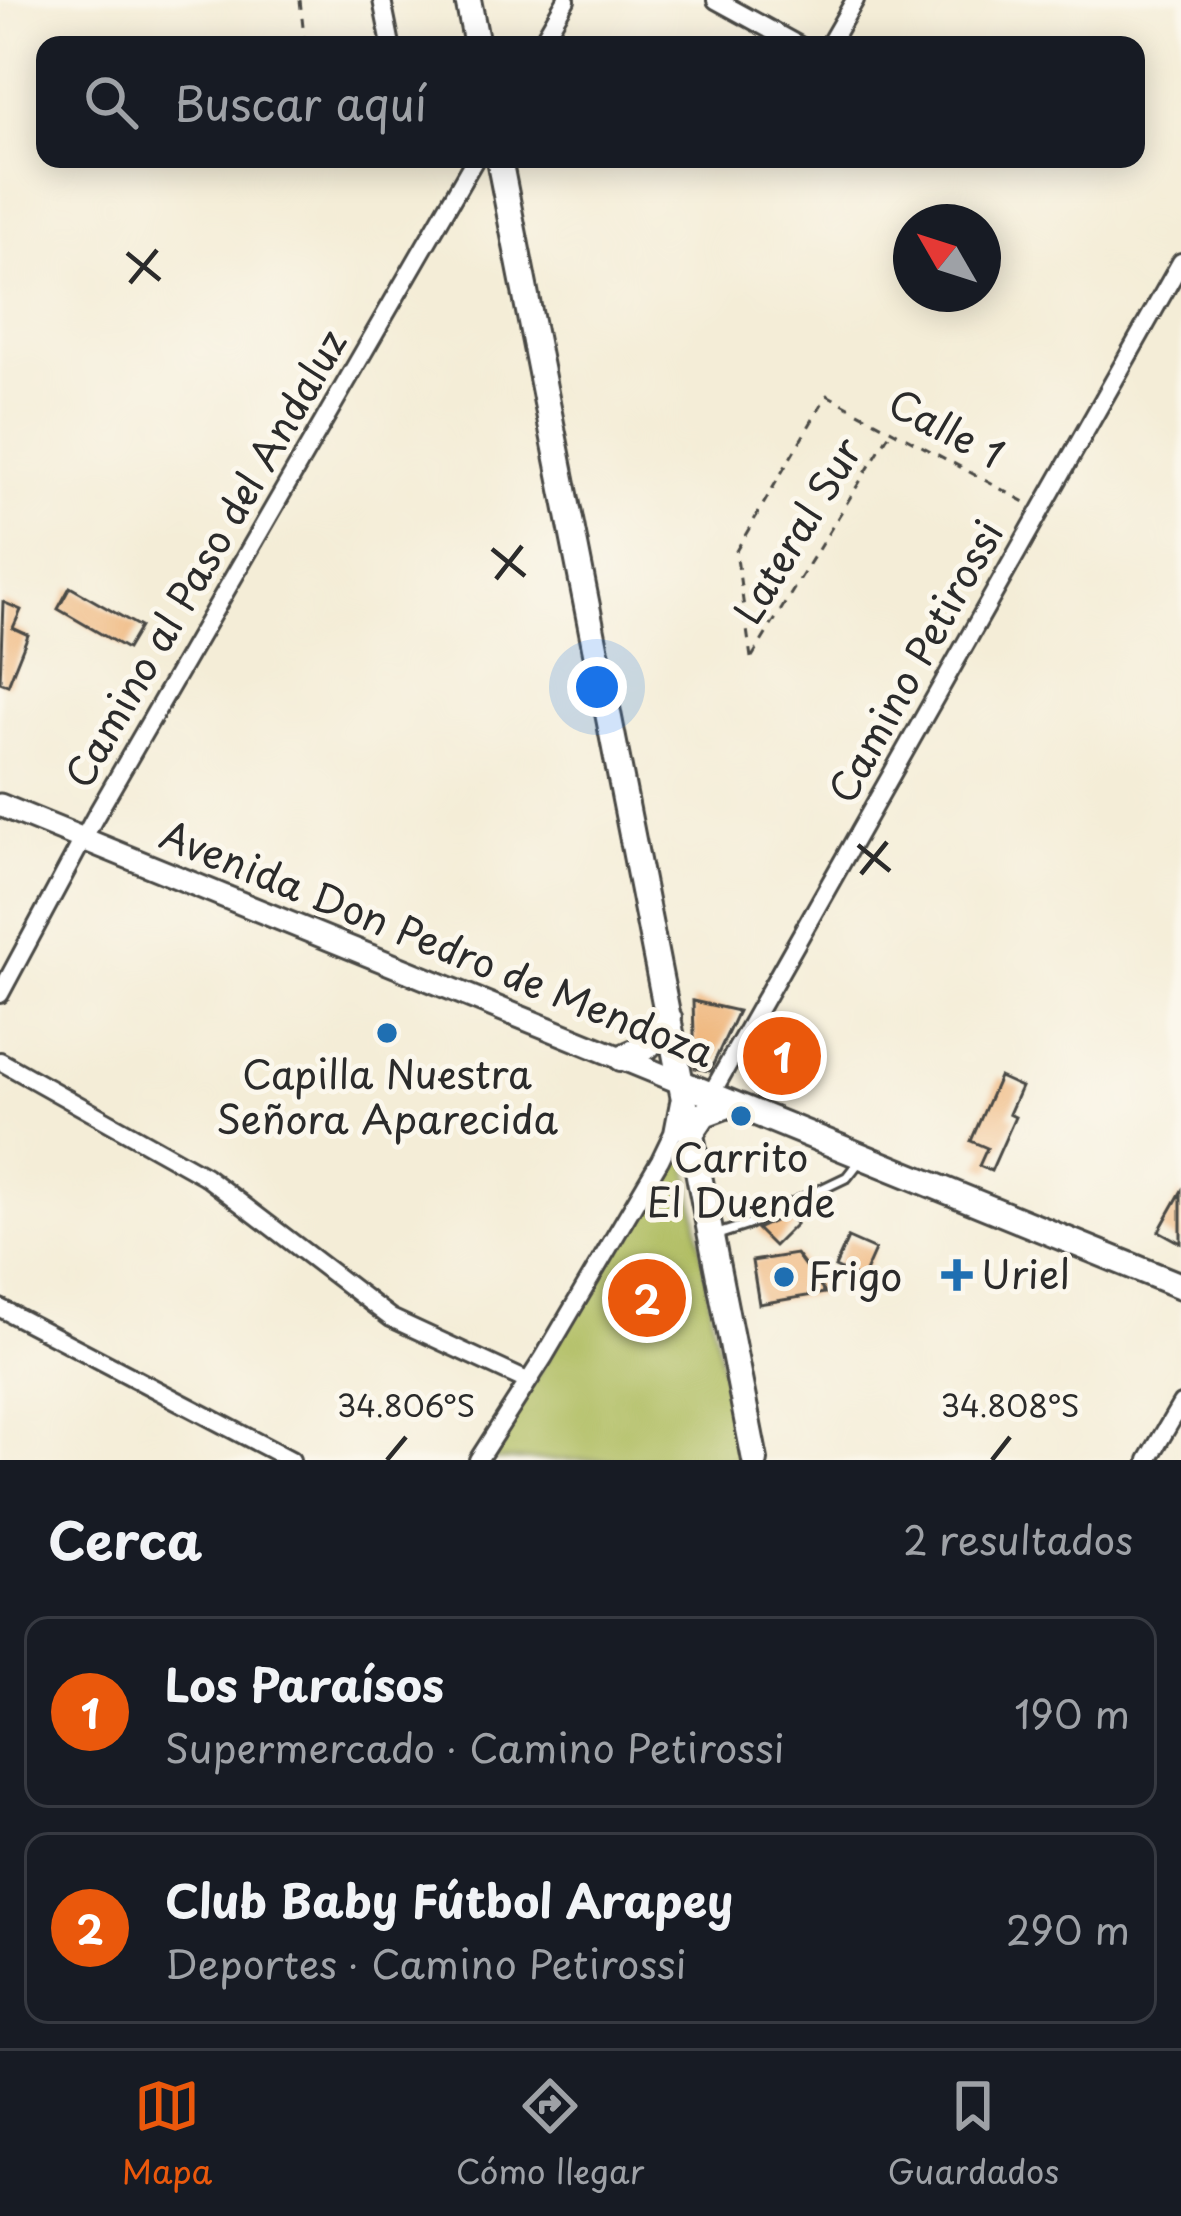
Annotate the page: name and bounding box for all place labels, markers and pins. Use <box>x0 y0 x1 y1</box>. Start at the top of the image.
pin: 1 <box>743 1011 821 1101</box>
marker: Capilla Nuestra Señora Aparecida <box>374 1020 400 1046</box>
place label: Capilla Nuestra Señora Aparecida <box>216 1043 558 1147</box>
marker: Carrito El Duende <box>728 1103 754 1129</box>
place label: Carrito El Duende <box>646 1126 836 1230</box>
place label: Uriel <box>981 1243 1070 1302</box>
place label: Frigo <box>808 1245 902 1304</box>
pin: 2 <box>608 1253 686 1343</box>
marker: Uriel <box>944 1262 970 1288</box>
marker: Frigo <box>771 1264 797 1290</box>

